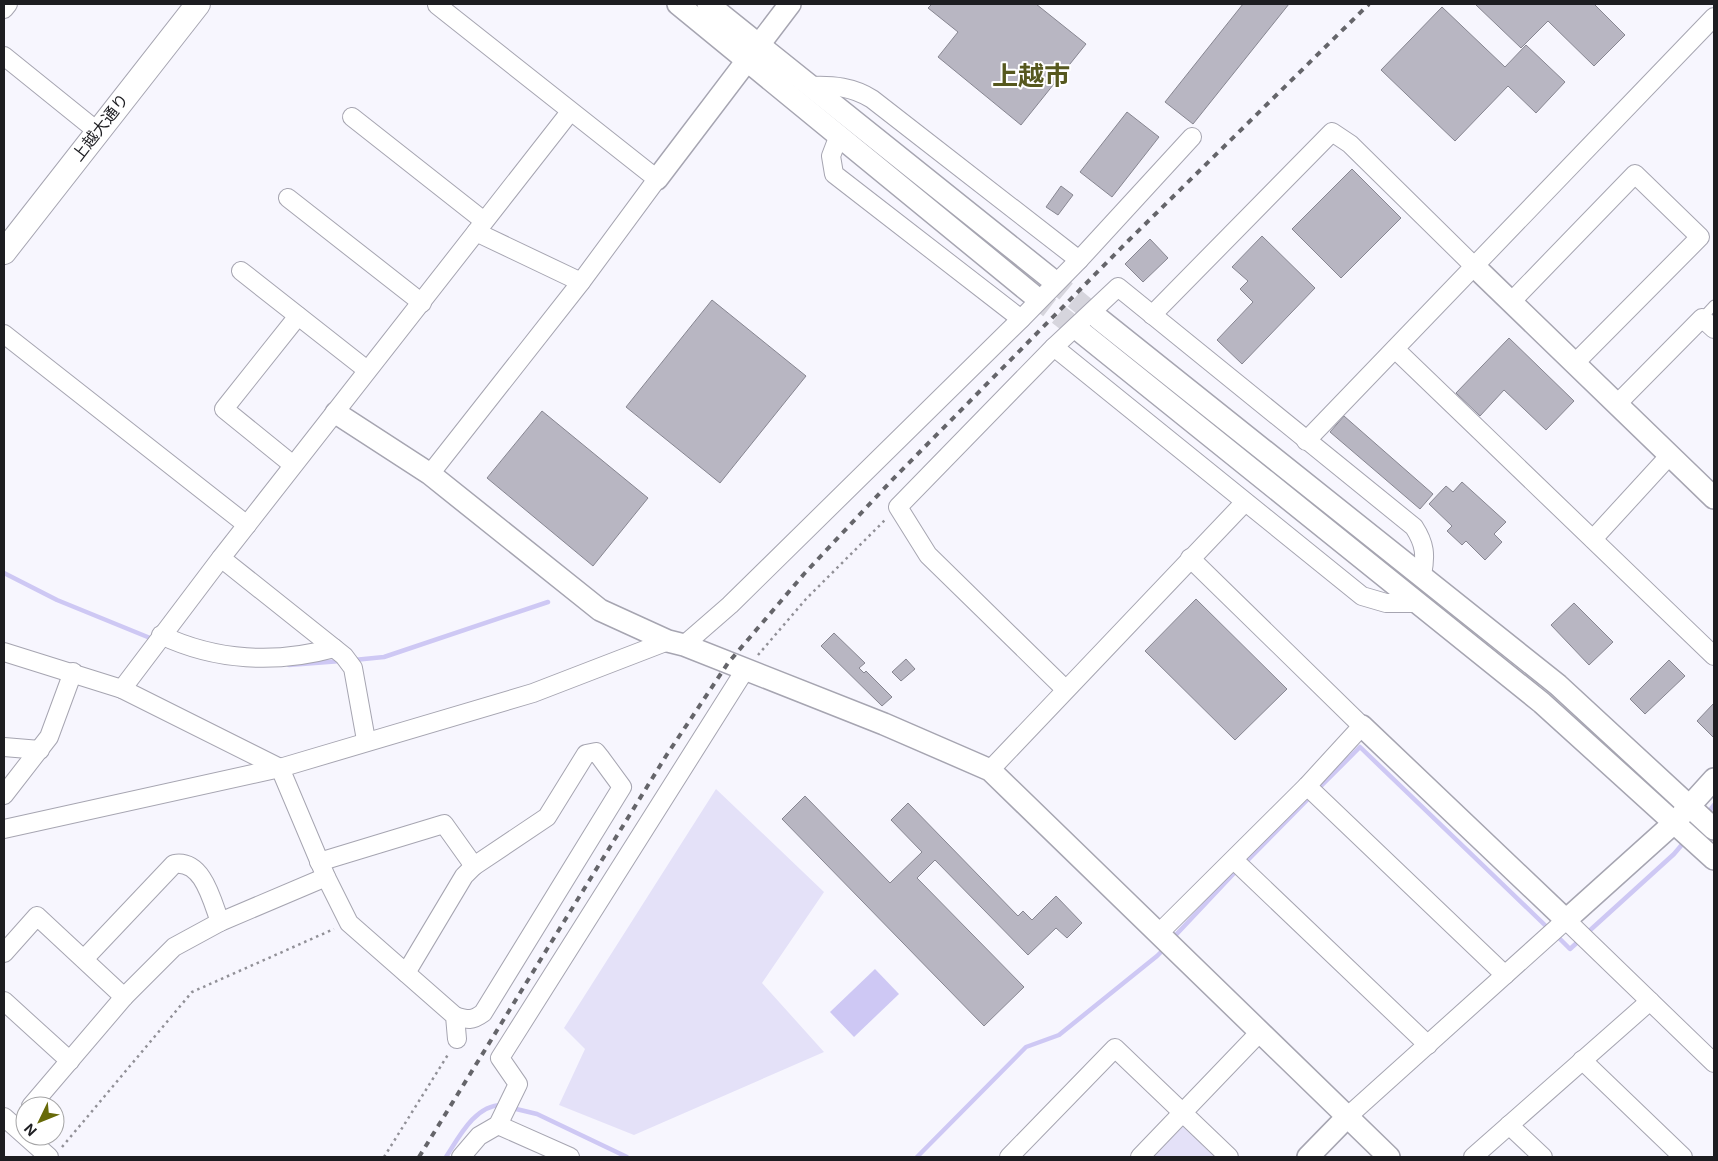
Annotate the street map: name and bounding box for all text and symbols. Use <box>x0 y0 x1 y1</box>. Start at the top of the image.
district label: 上越市 <box>992 60 1070 91</box>
street label: 上越大通り <box>67 89 133 165</box>
north arrow <box>15 1096 65 1146</box>
text: N <box>20 1121 40 1140</box>

